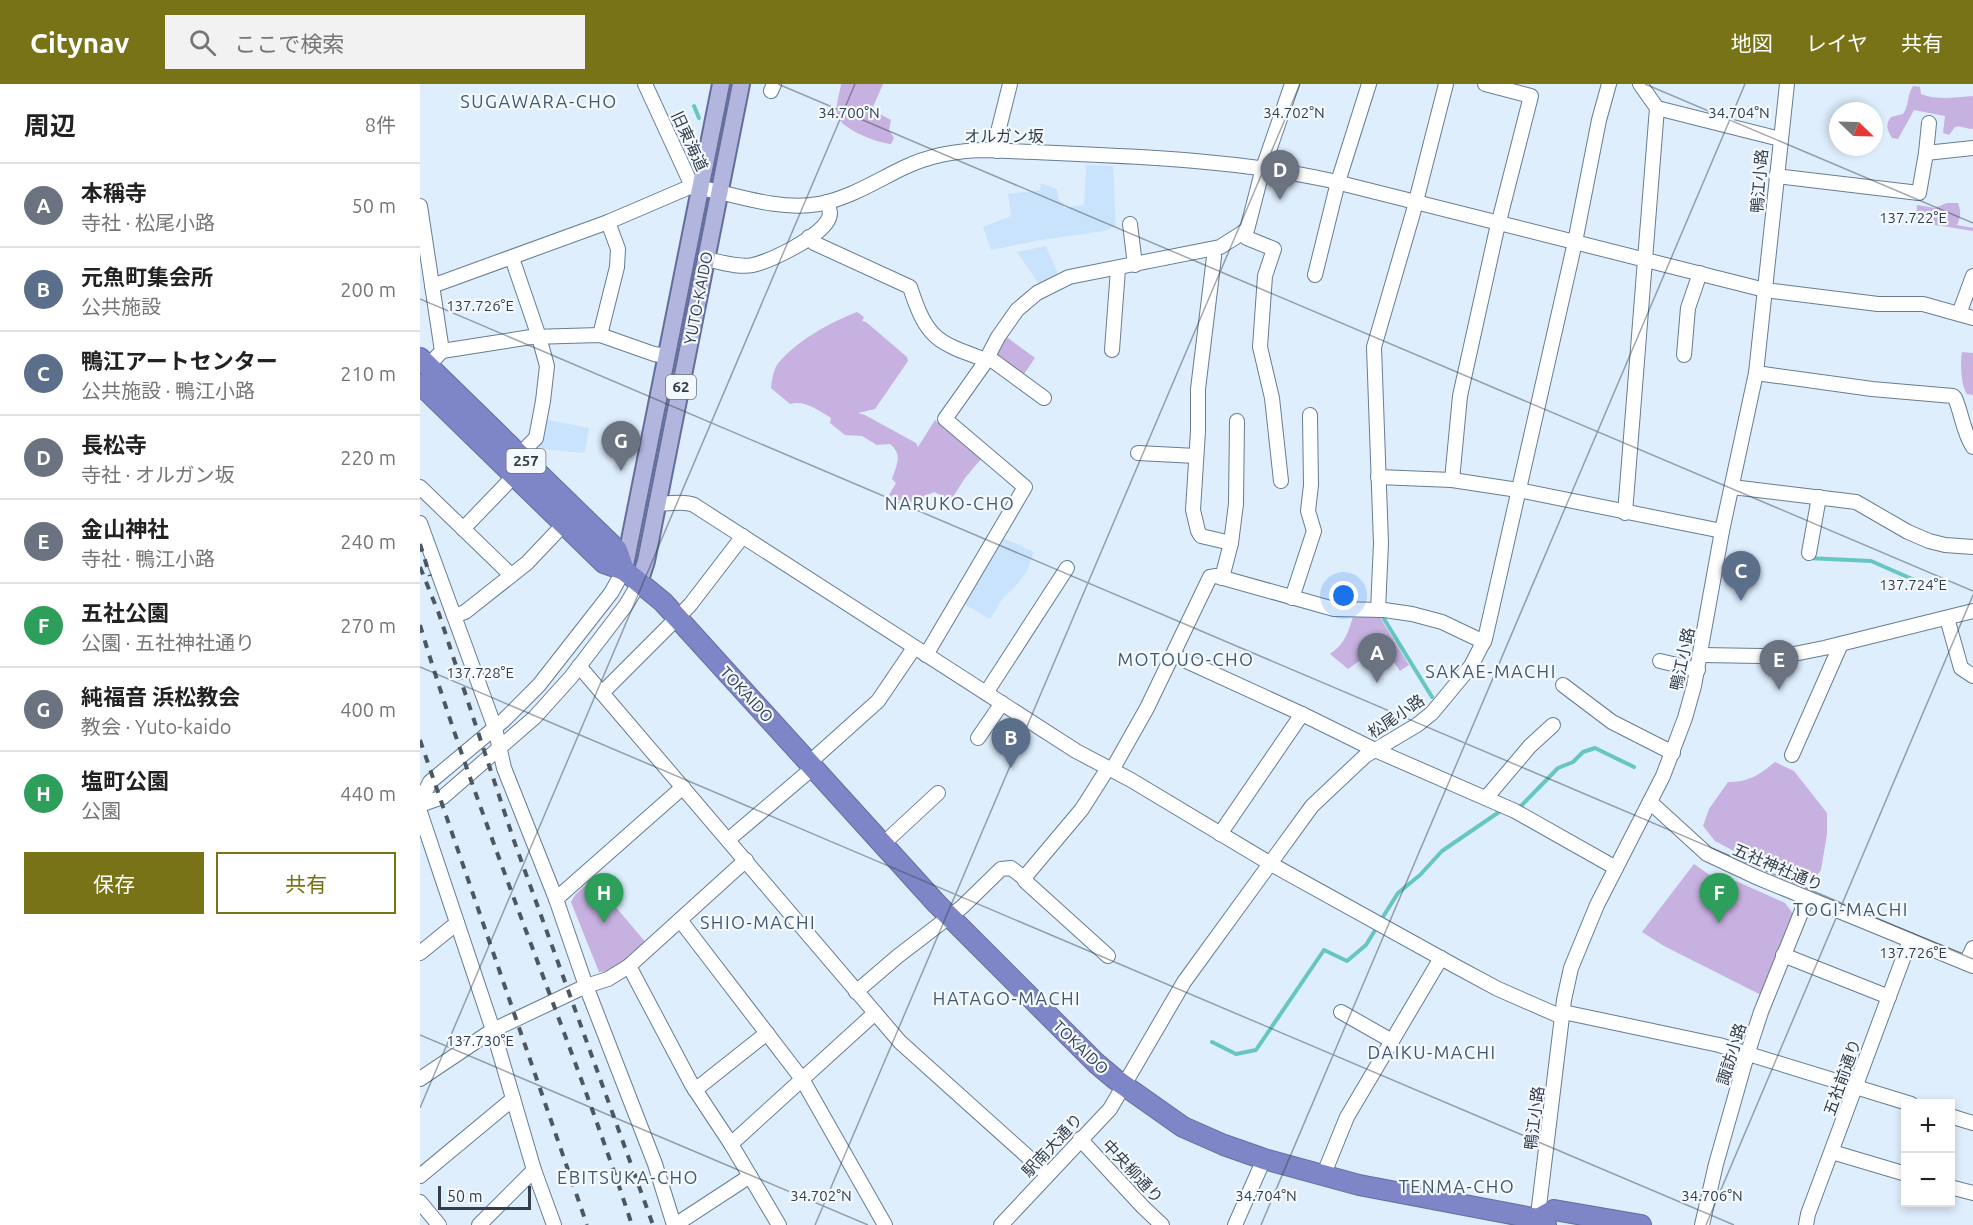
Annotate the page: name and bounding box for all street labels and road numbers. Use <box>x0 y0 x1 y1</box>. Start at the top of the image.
street label: 旧東海道 <box>668 108 712 174</box>
street label: オルガン坂 <box>964 127 1044 145</box>
street label: 鴨江小路 <box>1747 148 1771 214</box>
street label: YUTO-KAIDO <box>680 250 716 346</box>
road number: 62 <box>666 375 696 399</box>
road number: 257 <box>506 449 546 473</box>
street label: 鴨江小路 <box>1667 626 1697 692</box>
street label: TOKAIDO <box>717 662 777 726</box>
street label: 松尾小路 <box>1364 691 1428 741</box>
street label: 五社神社通り <box>1730 840 1826 894</box>
street label: TOKAIDO <box>1050 1016 1112 1078</box>
street label: 諏訪小路 <box>1713 1021 1749 1087</box>
street label: 五社前通り <box>1820 1036 1864 1118</box>
street label: 鴨江小路 <box>1521 1085 1547 1151</box>
street label: 駅南大通り <box>1018 1110 1086 1180</box>
street label: 中央柳通り <box>1099 1136 1167 1206</box>

